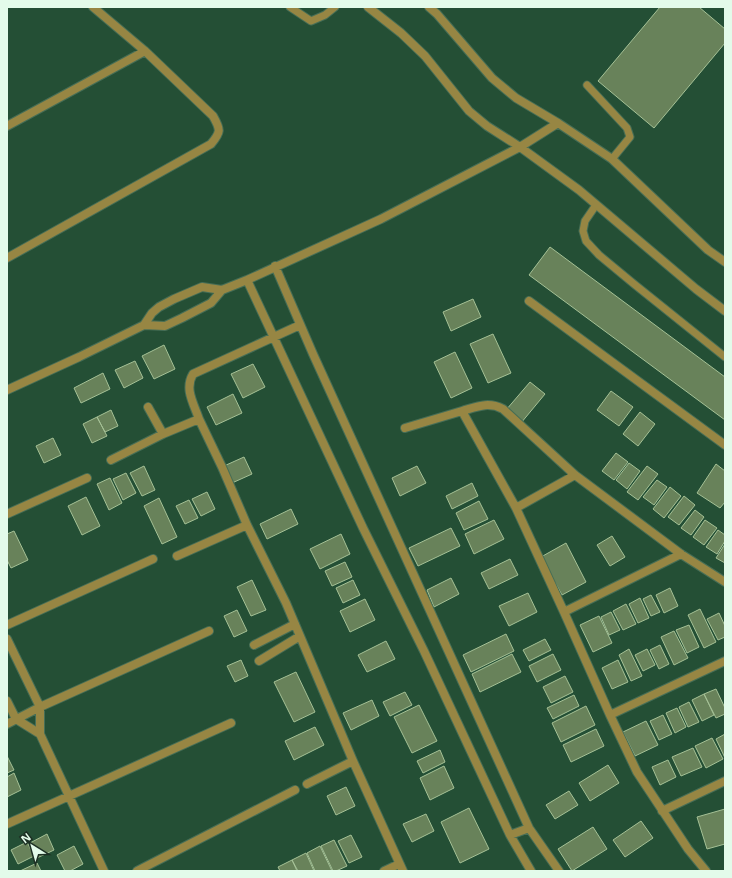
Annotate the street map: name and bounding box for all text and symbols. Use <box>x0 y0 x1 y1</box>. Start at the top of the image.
north arrow <box>12 826 52 866</box>
text: N <box>18 829 34 846</box>

